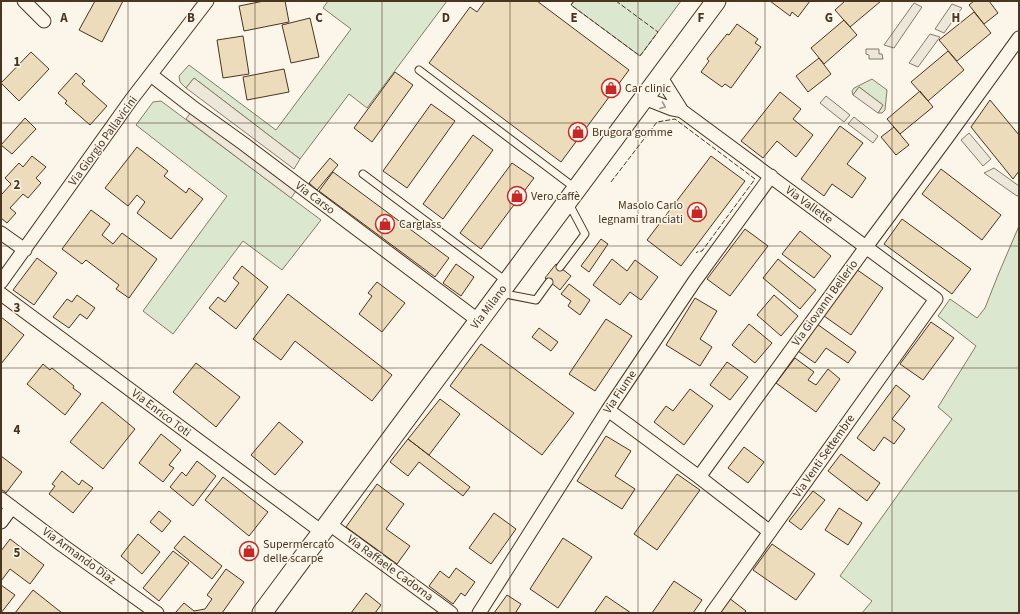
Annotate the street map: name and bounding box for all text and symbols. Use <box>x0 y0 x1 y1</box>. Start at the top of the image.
text: A <box>59 9 68 27</box>
text: B <box>187 9 195 27</box>
text: C <box>315 9 323 27</box>
text: D <box>442 9 450 27</box>
text: E <box>570 9 578 27</box>
text: F <box>698 9 705 27</box>
text: G <box>825 9 833 27</box>
text: H <box>952 9 960 27</box>
text: 1 <box>14 53 21 71</box>
shop icon: Car clinic <box>600 77 622 99</box>
place label: Car clinic <box>625 80 671 97</box>
street label: Via Giorgio Pallavicini <box>65 93 141 189</box>
one-way arrow <box>659 101 666 109</box>
shop icon: Brugora gomme <box>567 121 589 143</box>
place label: Brugora gomme <box>592 124 673 141</box>
text: 2 <box>14 176 21 194</box>
street label: Via Carso <box>291 177 339 219</box>
street label: Via Vallette <box>782 182 836 228</box>
shop icon: Vero caffè <box>506 185 528 207</box>
place label: Vero caffè <box>531 188 580 205</box>
place label: Masolo Carlo legnami tranciati <box>598 197 683 228</box>
shop icon: Masolo Carlo legnami tranciati <box>686 201 708 223</box>
shop icon: Carglass <box>374 213 396 235</box>
place label: Carglass <box>399 216 441 233</box>
street label: Via Giovanni Bellerio <box>788 256 862 350</box>
street label: Via Milano <box>467 281 511 333</box>
text: 3 <box>14 299 21 317</box>
street label: Via Fiume <box>599 367 641 417</box>
street label: Via Enrico Toti <box>128 385 194 441</box>
street label: Via Venti Settembre <box>789 411 859 501</box>
text: 4 <box>14 421 21 439</box>
street label: Via Armando Diaz <box>38 523 120 589</box>
street label: Via Raffaele Cadorna <box>343 531 437 605</box>
place label: Supermercato delle scarpe <box>263 536 334 567</box>
shop icon: Supermercato delle scarpe <box>238 540 260 562</box>
text: 5 <box>14 544 21 562</box>

